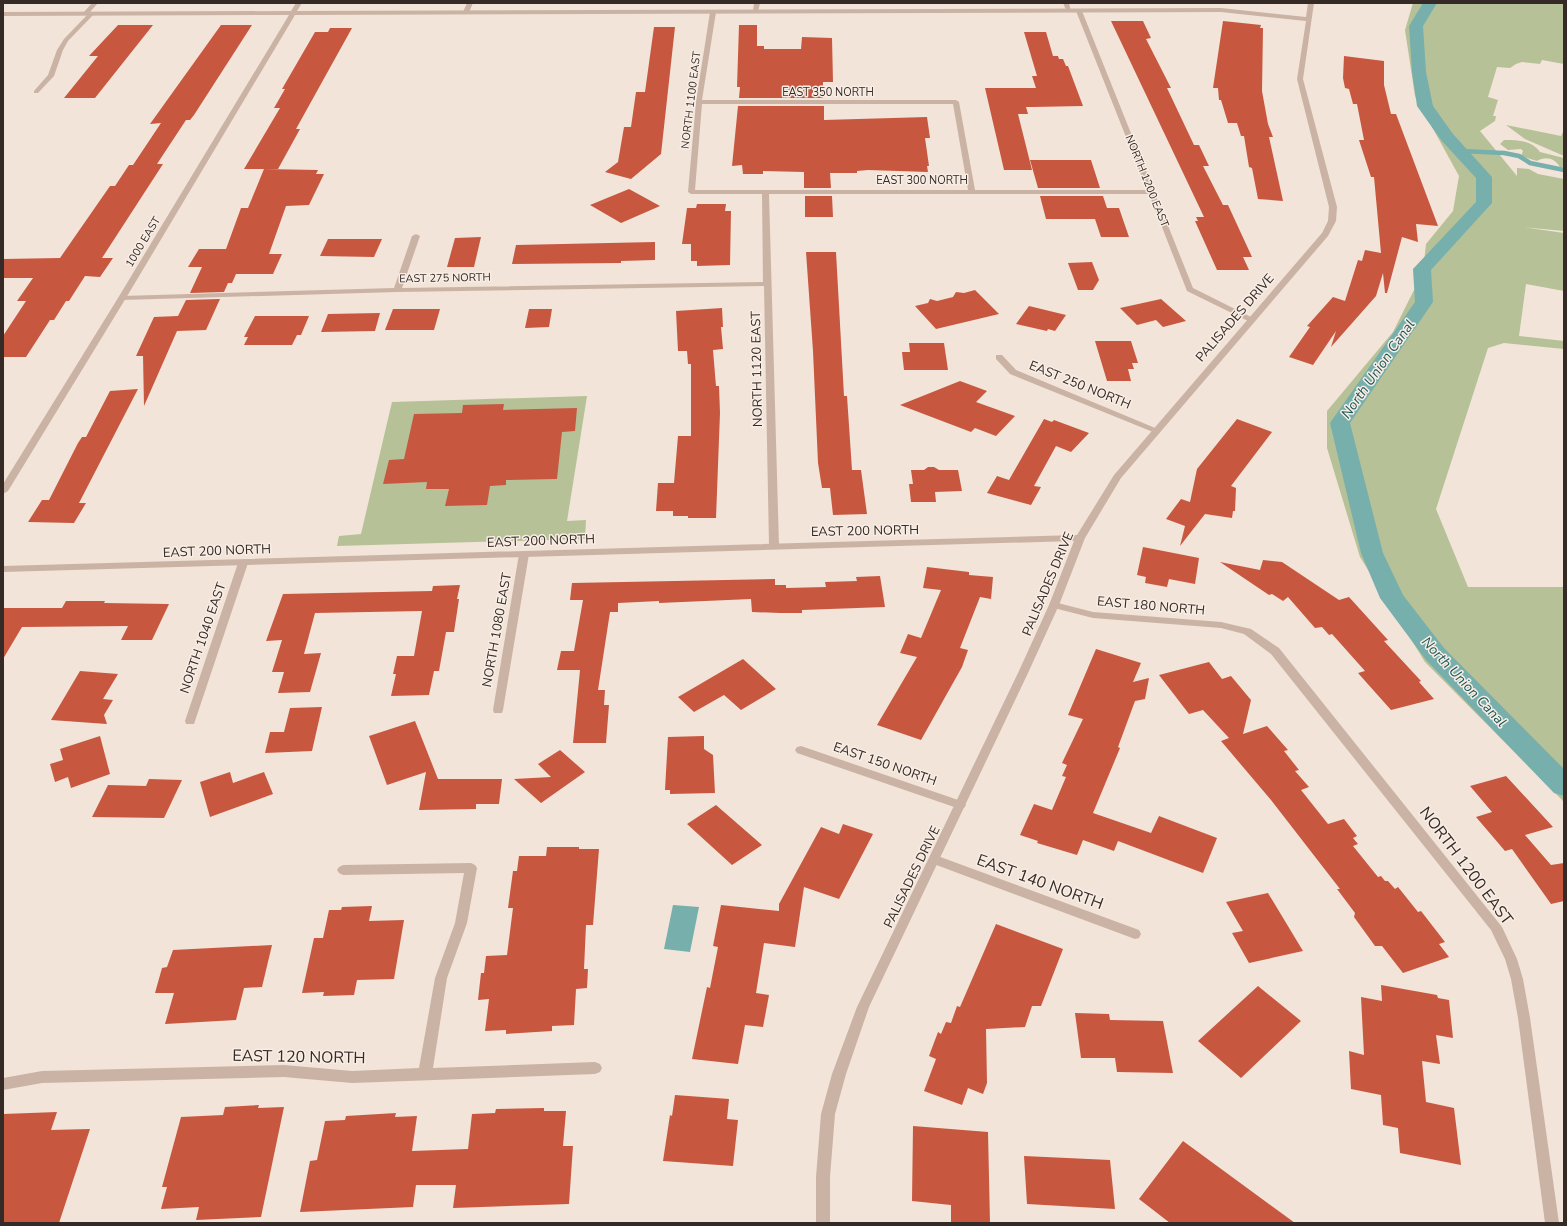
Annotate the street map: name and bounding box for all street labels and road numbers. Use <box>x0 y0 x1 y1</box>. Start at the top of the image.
street label: NORTH 1100 EAST <box>678 50 704 150</box>
street label: EAST 350 NORTH <box>782 85 874 100</box>
street label: NORTH 1200 EAST <box>1122 133 1172 230</box>
street label: EAST 300 NORTH <box>876 173 968 188</box>
street label: 1000 EAST <box>122 214 164 270</box>
street label: EAST 275 NORTH <box>399 270 491 286</box>
street label: PALISADES DRIVE <box>1192 270 1278 366</box>
street label: NORTH 1120 EAST <box>747 311 767 427</box>
street label: EAST 250 NORTH <box>1026 356 1134 414</box>
street label: EAST 200 NORTH <box>811 521 919 541</box>
street label: PALISADES DRIVE <box>1018 529 1078 639</box>
street label: EAST 200 NORTH <box>487 530 595 552</box>
street label: EAST 200 NORTH <box>163 540 271 562</box>
street label: NORTH 1080 EAST <box>478 571 516 689</box>
street label: NORTH 1040 EAST <box>176 580 230 696</box>
street label: EAST 180 NORTH <box>1096 592 1206 620</box>
street label: EAST 150 NORTH <box>831 738 939 790</box>
street label: NORTH 1200 EAST <box>1414 802 1518 930</box>
street label: PALISADES DRIVE <box>880 823 944 931</box>
street label: EAST 140 NORTH <box>974 849 1106 915</box>
street label: EAST 120 NORTH <box>232 1045 366 1069</box>

